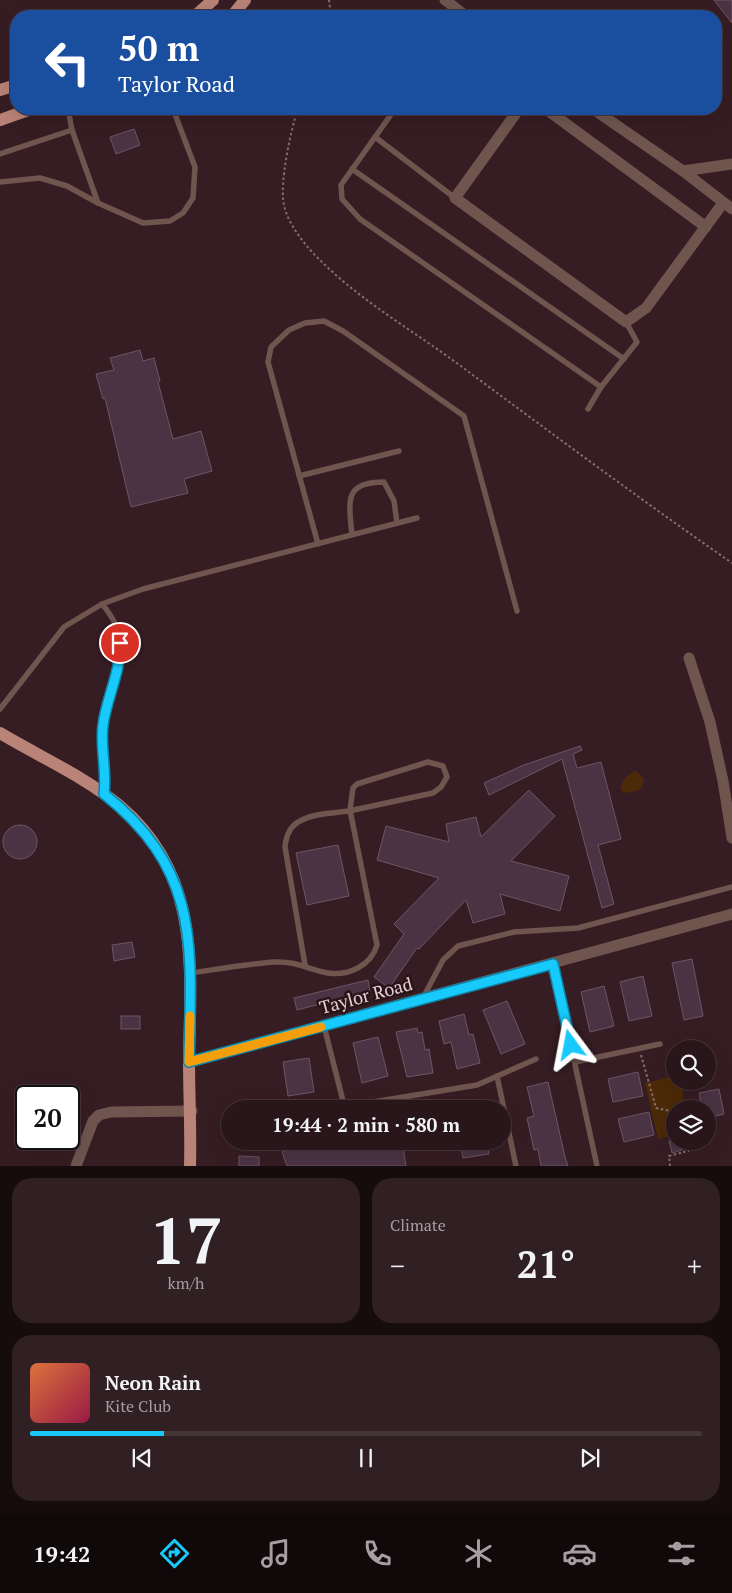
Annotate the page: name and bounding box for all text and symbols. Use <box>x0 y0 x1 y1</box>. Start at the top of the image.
text: 50 m <box>118 25 199 71</box>
icon: left <box>35 30 100 95</box>
text: Taylor Road <box>118 69 235 98</box>
pin <box>99 622 141 664</box>
icon: arrive <box>106 629 134 657</box>
street label: Taylor Road <box>316 971 415 1019</box>
position arrow <box>544 1018 596 1070</box>
map controls <box>666 1040 716 1150</box>
button: search <box>666 1040 716 1090</box>
speed limit sign: 20 <box>15 1085 80 1150</box>
button: layers <box>666 1100 716 1150</box>
text: 19:44 · 2 min · 580 m <box>272 1112 460 1137</box>
text: 17 <box>149 1196 223 1283</box>
text: Climate <box>390 1214 446 1236</box>
text: 21° <box>517 1239 575 1289</box>
text: − <box>390 1247 405 1284</box>
text: + <box>687 1247 702 1284</box>
text: km/h <box>168 1272 204 1294</box>
text: Neon Rain <box>105 1370 201 1395</box>
text: Kite Club <box>105 1395 171 1417</box>
icon: previous <box>128 1444 156 1472</box>
icon: pause <box>352 1444 380 1472</box>
icon: next <box>576 1444 604 1472</box>
icon: directions <box>157 1536 192 1571</box>
icon: music <box>258 1536 293 1571</box>
icon: phone <box>360 1536 395 1571</box>
icon: climate <box>461 1536 496 1571</box>
icon: car <box>562 1536 597 1571</box>
icon: filters <box>664 1536 699 1571</box>
text: 19:42 <box>33 1539 90 1568</box>

